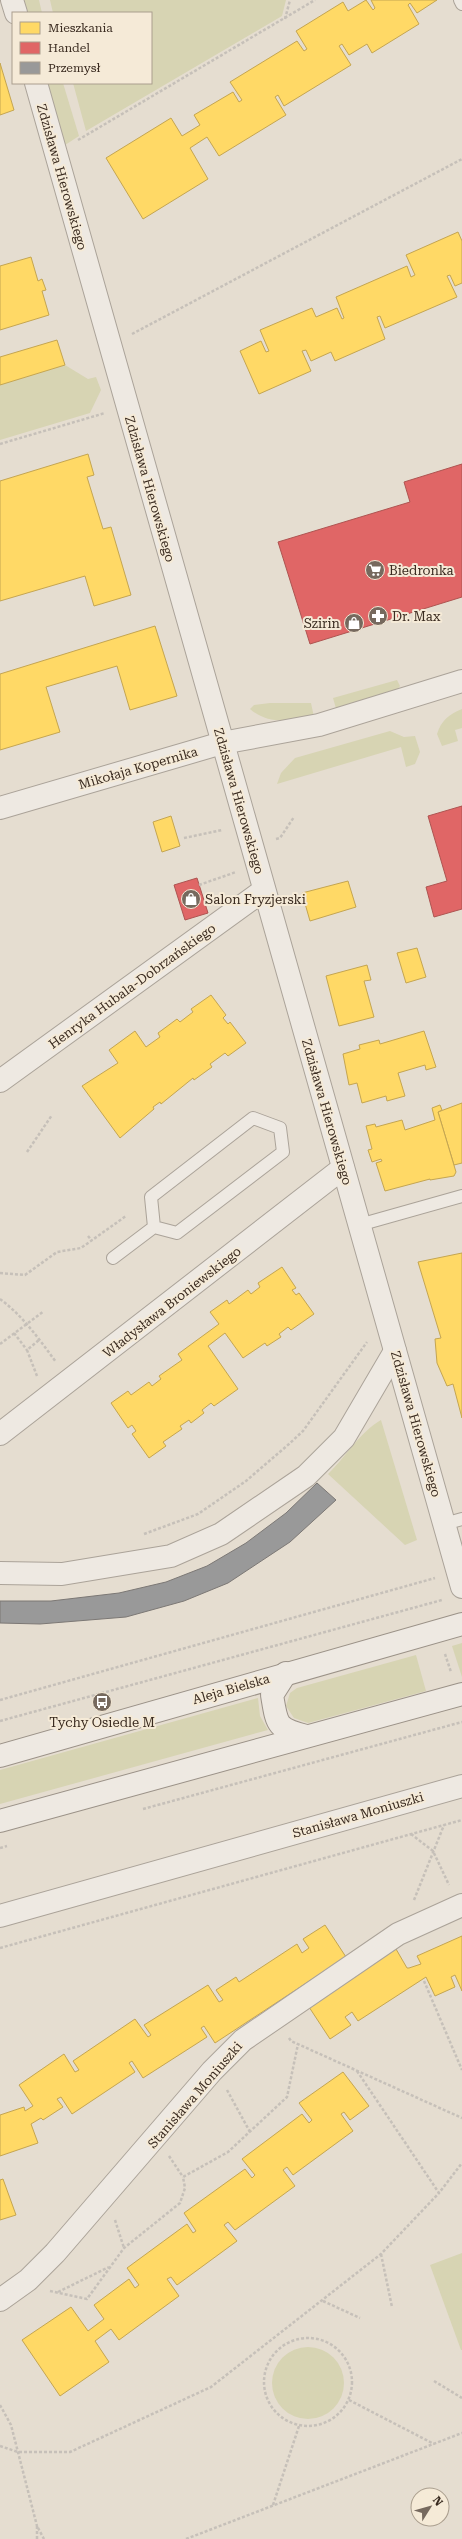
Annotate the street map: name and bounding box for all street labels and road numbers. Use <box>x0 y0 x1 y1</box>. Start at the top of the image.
street label: Zdzisława Hierowskiego <box>34 102 90 252</box>
street label: Zdzisława Hierowskiego <box>122 414 178 564</box>
street label: Zdzisława Hierowskiego <box>211 726 267 876</box>
street label: Mikołaja Kopernika <box>77 744 199 792</box>
street label: Henryka Hubala-Dobrzańskiego <box>46 920 218 1052</box>
street label: Zdzisława Hierowskiego <box>299 1037 355 1187</box>
street label: Władysława Broniewskiego <box>100 1243 244 1361</box>
street label: Zdzisława Hierowskiego <box>388 1349 444 1499</box>
street label: Aleja Bielska <box>191 1671 271 1707</box>
street label: Stanisława Moniuszki <box>291 1789 425 1841</box>
street label: Stanisława Moniuszki <box>145 2039 245 2151</box>

